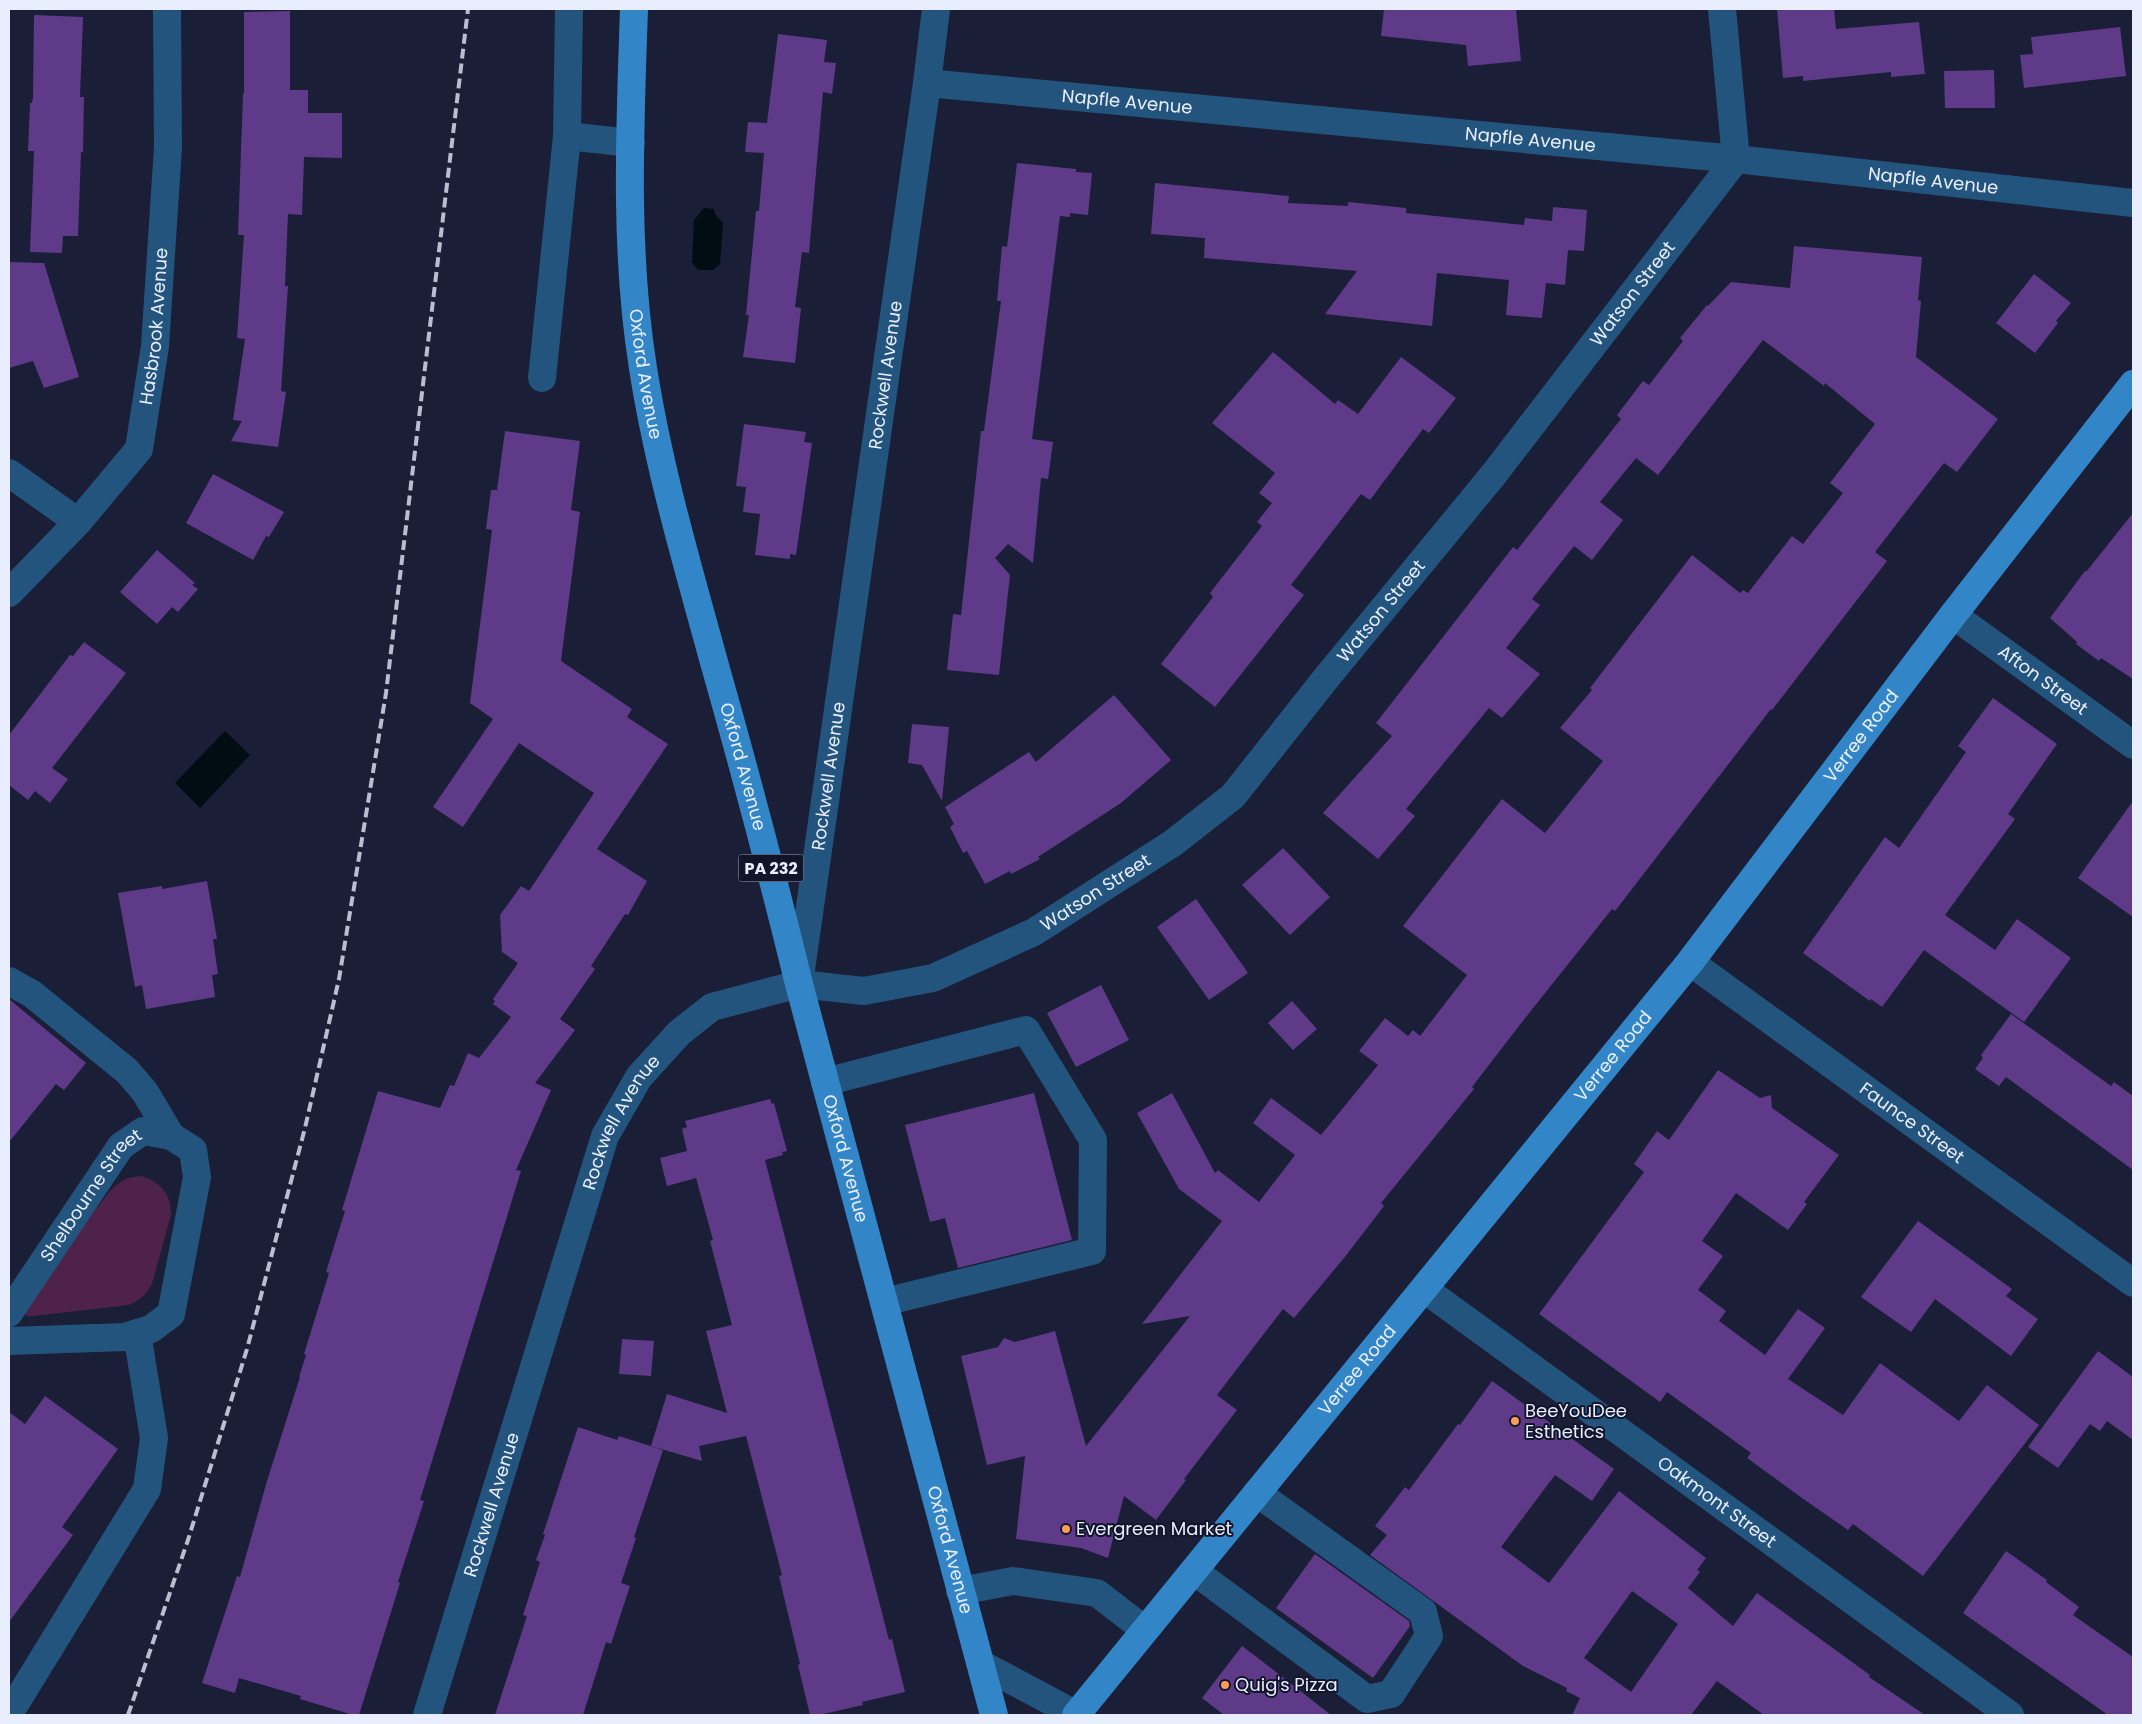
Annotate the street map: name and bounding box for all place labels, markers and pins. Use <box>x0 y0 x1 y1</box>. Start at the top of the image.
place label: BeeYouDee Esthetics <box>1525 1398 1627 1444</box>
marker: BeeYouDee Esthetics <box>1509 1415 1521 1427</box>
place label: Evergreen Market <box>1076 1516 1232 1541</box>
marker: Evergreen Market <box>1060 1523 1072 1535</box>
place label: Quig's Pizza <box>1235 1672 1338 1697</box>
marker: Quig's Pizza <box>1219 1679 1231 1691</box>

